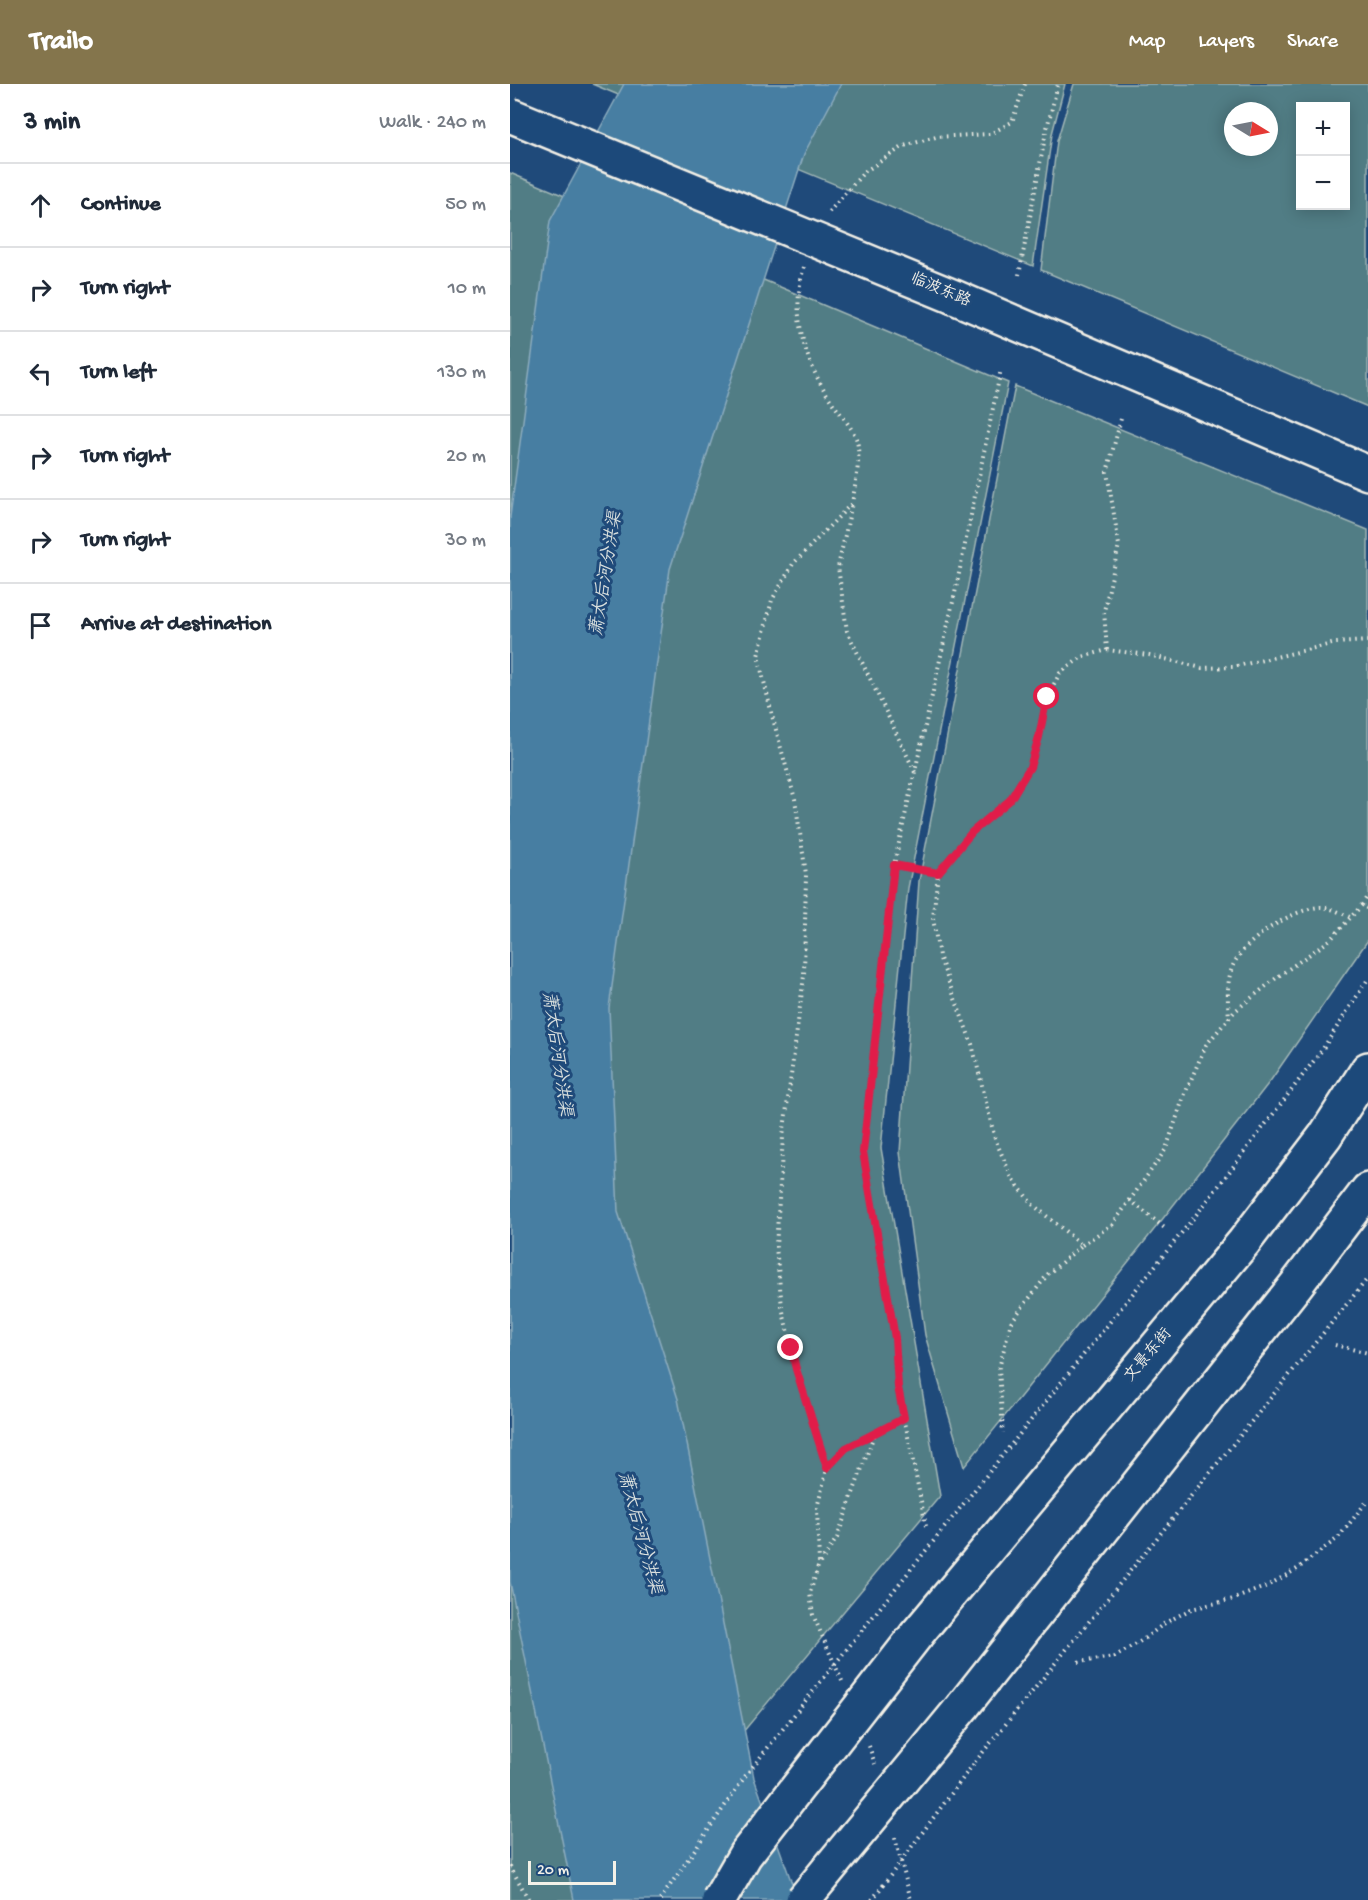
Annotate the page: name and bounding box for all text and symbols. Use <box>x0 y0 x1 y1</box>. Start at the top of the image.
text: Trailo <box>30 26 93 59</box>
text: Map <box>1129 30 1165 55</box>
text: Layers <box>1198 30 1254 55</box>
text: Share <box>1287 30 1338 55</box>
north arrow <box>1224 102 1278 156</box>
map controls <box>1296 102 1350 210</box>
button: + <box>1296 102 1350 156</box>
text: 3 min <box>24 108 80 139</box>
text: Walk · 240 m <box>379 112 486 135</box>
button: − <box>1296 156 1350 210</box>
icon: ahead <box>24 189 57 222</box>
text: Continue <box>81 192 161 218</box>
text: 50 m <box>445 194 486 217</box>
street label: 临波东路 <box>907 268 974 312</box>
icon: right <box>24 273 57 306</box>
text: Turn right <box>81 276 169 302</box>
text: 10 m <box>448 278 486 301</box>
icon: left <box>24 357 57 390</box>
text: Turn left <box>81 360 155 386</box>
text: 130 m <box>437 362 486 385</box>
icon: right <box>24 441 57 474</box>
text: Turn right <box>81 444 169 470</box>
text: 20 m <box>446 446 486 469</box>
water label: 萧太后河分洪渠 <box>586 508 628 638</box>
icon: right <box>24 525 57 558</box>
text: Turn right <box>81 528 169 554</box>
text: 30 m <box>445 530 486 553</box>
icon: arrive <box>24 609 57 642</box>
text: Arrive at destination <box>81 612 271 638</box>
route start <box>1033 683 1059 709</box>
water label: 萧太后河分洪渠 <box>537 990 576 1120</box>
street label: 文景东街 <box>1120 1325 1177 1387</box>
route end <box>777 1334 803 1360</box>
water label: 萧太后河分洪渠 <box>613 1469 667 1599</box>
scale bar <box>528 1858 616 1886</box>
text: 20 m <box>537 1862 569 1881</box>

